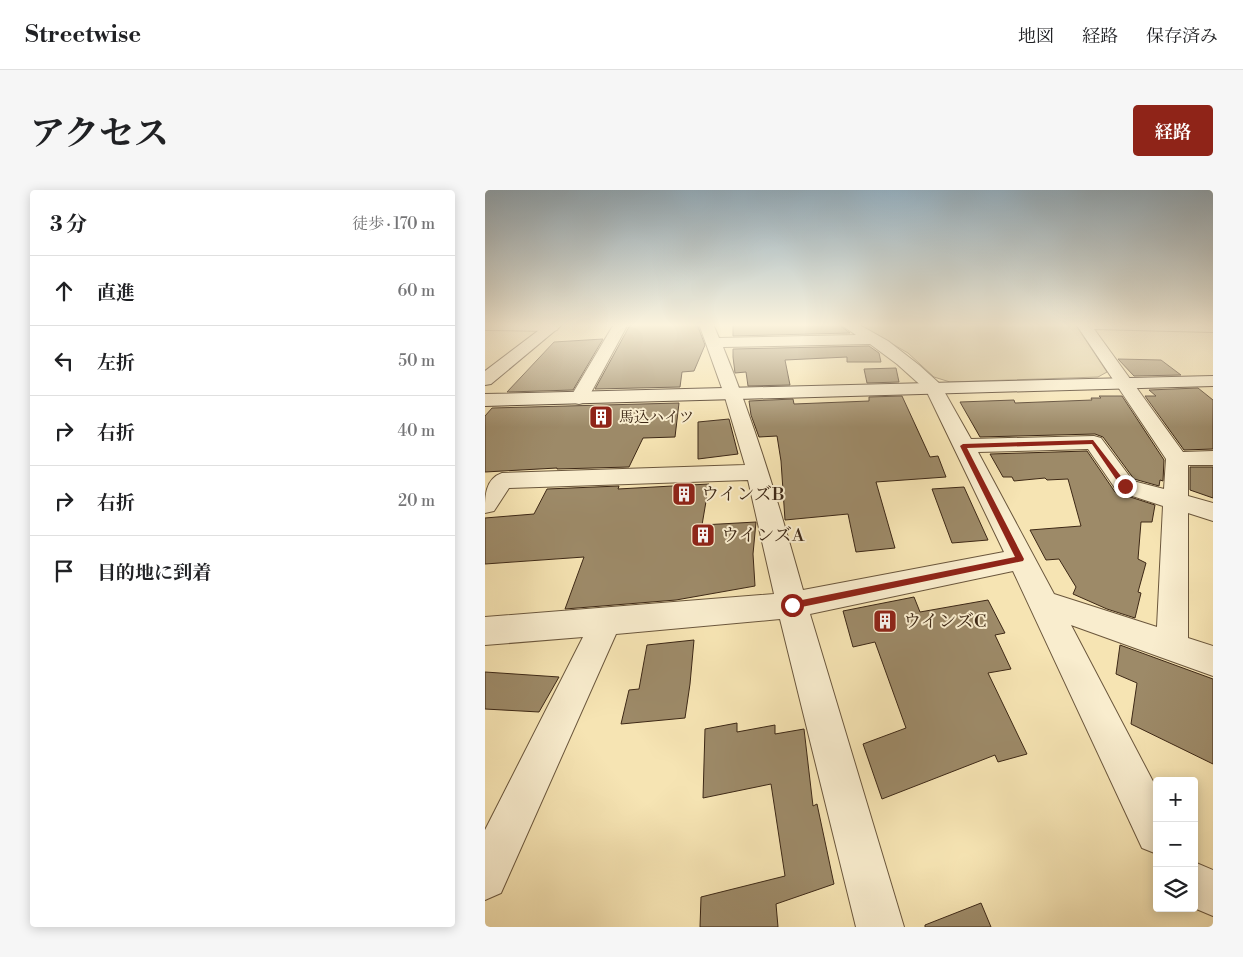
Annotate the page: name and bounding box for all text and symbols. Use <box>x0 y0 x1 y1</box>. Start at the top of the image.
text: Streetwise <box>25 20 141 50</box>
text: 地図 <box>1018 25 1054 48</box>
text: 経路 <box>1082 25 1118 48</box>
text: 保存済み <box>1146 25 1218 48</box>
button: 経路 <box>1133 105 1213 156</box>
text: アクセス <box>30 113 169 156</box>
text: 3 分 <box>50 212 87 238</box>
text: 徒歩 · 170 m <box>352 214 435 234</box>
icon: ahead <box>50 277 78 305</box>
text: 直進 <box>97 281 135 305</box>
text: 60 m <box>397 281 435 301</box>
icon: left <box>50 347 78 375</box>
text: 左折 <box>97 351 135 375</box>
text: 50 m <box>398 351 435 371</box>
building icon: 馬込ハイツ <box>588 404 614 430</box>
place label: 馬込ハイツ <box>619 408 694 427</box>
icon: right <box>50 417 78 445</box>
text: 右折 <box>97 421 135 445</box>
text: 40 m <box>398 421 435 441</box>
route end <box>1114 475 1137 498</box>
building icon: ウインズB <box>671 481 697 507</box>
place label: ウインズB <box>701 483 785 506</box>
icon: right <box>50 487 78 515</box>
text: 右折 <box>97 491 135 515</box>
text: 20 m <box>398 491 435 511</box>
building icon: ウインズA <box>690 522 716 548</box>
place label: ウインズA <box>721 524 805 547</box>
icon: arrive <box>50 557 78 585</box>
text: 目的地に到着 <box>97 561 211 585</box>
route start <box>781 594 804 617</box>
building icon: ウインズC <box>872 608 898 634</box>
place label: ウインズC <box>903 610 986 633</box>
map controls <box>1153 777 1198 912</box>
button: + <box>1153 777 1198 822</box>
button: − <box>1153 822 1198 867</box>
button: layers <box>1153 867 1198 912</box>

